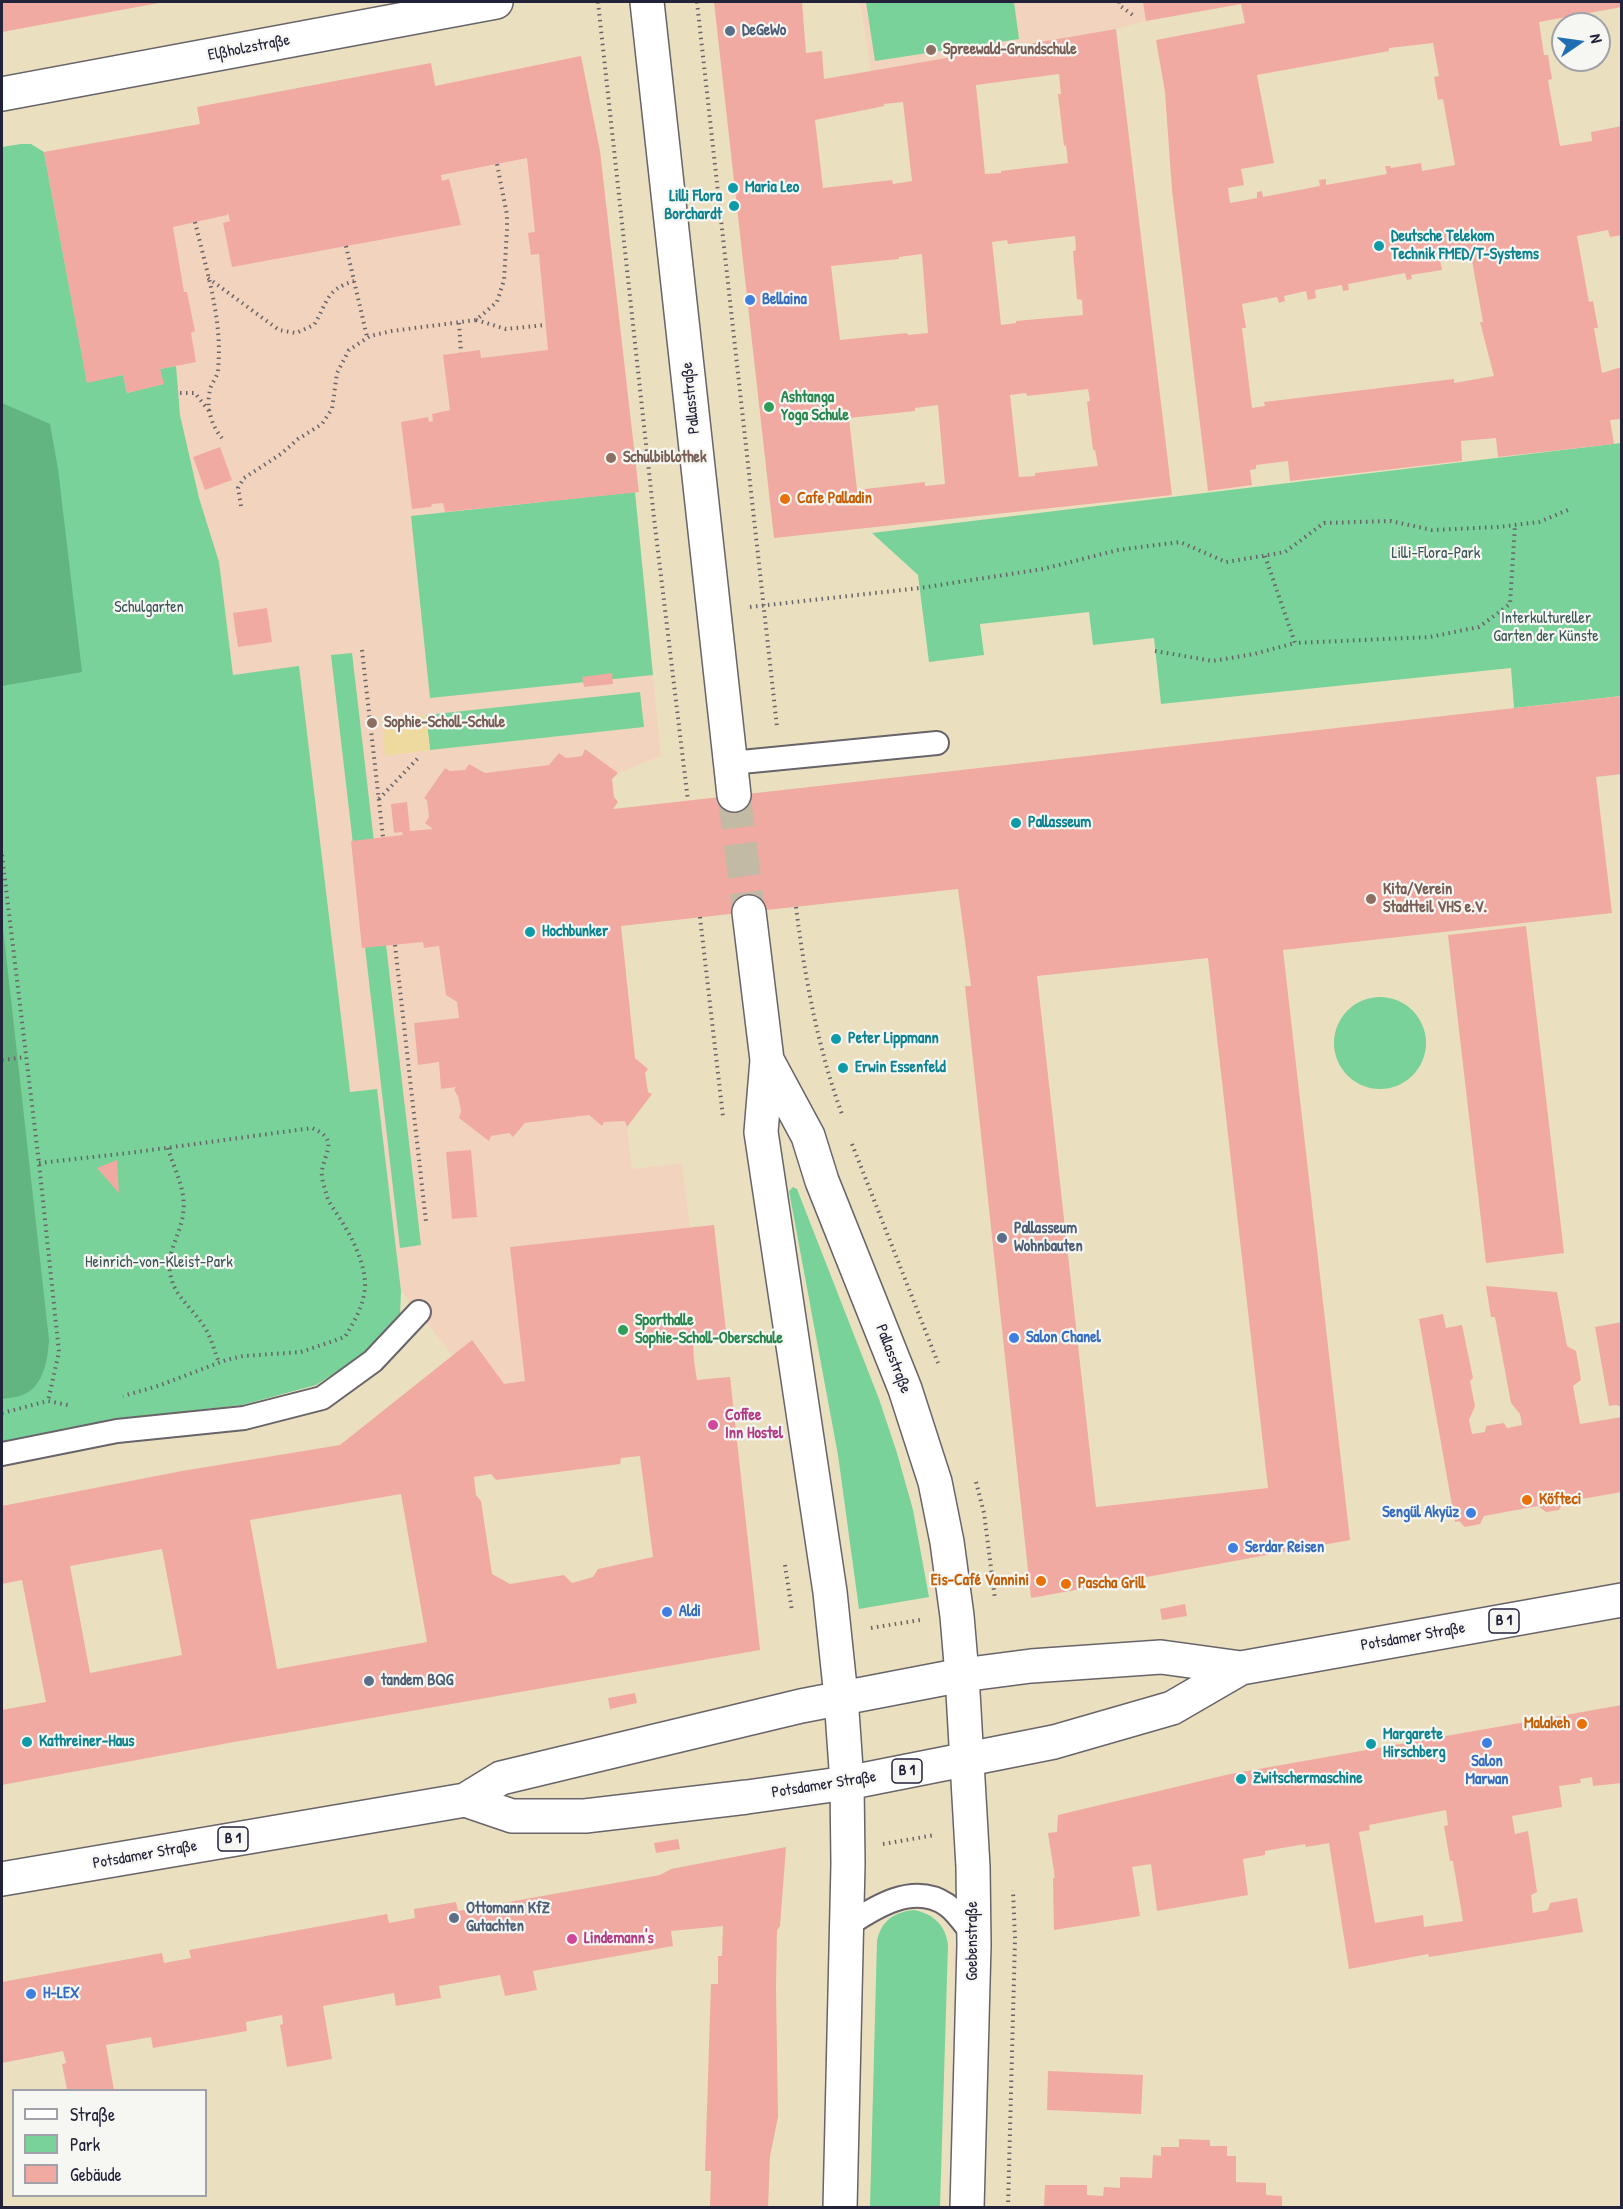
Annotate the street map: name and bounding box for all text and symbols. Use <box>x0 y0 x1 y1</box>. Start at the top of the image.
north arrow <box>1551 12 1611 72</box>
place label: DeGeWo <box>742 21 786 41</box>
marker: DeGeWo <box>723 24 737 38</box>
street label: Elßholzstraße <box>206 31 292 65</box>
text: N <box>1585 32 1608 45</box>
place label: Spreewald-Grundschule <box>943 40 1077 60</box>
marker: Spreewald-Grundschule <box>924 43 938 57</box>
place label: Maria Leo <box>745 178 799 198</box>
marker: Maria Leo <box>726 181 740 195</box>
place label: Lilli Flora Borchardt <box>664 187 722 225</box>
marker: Lilli Flora Borchardt <box>727 199 741 213</box>
place label: Deutsche Telekom Technik FMED/T-Systems <box>1391 227 1539 265</box>
marker: Deutsche Telekom Technik FMED/T-Systems <box>1372 239 1386 253</box>
place label: Bellaina <box>762 290 807 310</box>
marker: Bellaina <box>743 293 757 307</box>
street label: Pallasstraße <box>678 361 704 435</box>
place label: Ashtanga Yoga Schule <box>781 388 849 426</box>
marker: Ashtanga Yoga Schule <box>762 400 776 414</box>
place label: Schulbiblothek <box>623 448 707 468</box>
marker: Schulbiblothek <box>604 451 618 465</box>
place label: Cafe Palladin <box>797 489 872 509</box>
marker: Cafe Palladin <box>778 492 792 506</box>
park label: Lilli-Flora-Park <box>1392 544 1480 564</box>
park label: Schulgarten <box>114 598 184 618</box>
park label: Interkultureller Garten der Künste <box>1493 609 1599 647</box>
place label: Sophie-Scholl-Schule <box>384 713 505 733</box>
marker: Sophie-Scholl-Schule <box>365 716 379 730</box>
place label: Pallasseum <box>1028 813 1091 833</box>
marker: Pallasseum <box>1009 816 1023 830</box>
place label: Kita/Verein Stadtteil VHS e.V. <box>1383 880 1487 918</box>
marker: Kita/Verein Stadtteil VHS e.V. <box>1364 892 1378 906</box>
place label: Hochbunker <box>542 922 608 942</box>
marker: Hochbunker <box>523 925 537 939</box>
place label: Peter Lippmann <box>848 1029 939 1049</box>
marker: Peter Lippmann <box>829 1032 843 1046</box>
place label: Erwin Essenfeld <box>855 1058 946 1078</box>
marker: Erwin Essenfeld <box>836 1061 850 1075</box>
place label: Pallasseum Wohnbauten <box>1014 1219 1083 1257</box>
marker: Pallasseum Wohnbauten <box>995 1231 1009 1245</box>
park label: Heinrich-von-Kleist-Park <box>85 1253 233 1273</box>
place label: Sporthalle Sophie-Scholl-Oberschule <box>635 1311 783 1349</box>
street label: Pallasstraße <box>871 1322 915 1396</box>
marker: Sporthalle Sophie-Scholl-Oberschule <box>616 1323 630 1337</box>
place label: Salon Chanel <box>1026 1328 1101 1348</box>
marker: Salon Chanel <box>1007 1331 1021 1345</box>
place label: Coffee Inn Hostel <box>725 1406 783 1444</box>
marker: Coffee Inn Hostel <box>706 1418 720 1432</box>
place label: Köfteci <box>1539 1490 1581 1510</box>
marker: Köfteci <box>1520 1493 1534 1507</box>
place label: Sengül Akyüz <box>1382 1503 1459 1523</box>
marker: Sengül Akyüz <box>1464 1506 1478 1520</box>
place label: Serdar Reisen <box>1245 1538 1324 1558</box>
marker: Serdar Reisen <box>1226 1541 1240 1555</box>
place label: Eis-Café Vannini <box>931 1571 1029 1591</box>
marker: Eis-Café Vannini <box>1034 1574 1048 1588</box>
place label: Pascha Grill <box>1078 1574 1145 1594</box>
marker: Pascha Grill <box>1059 1577 1073 1591</box>
place label: Aldi <box>679 1602 701 1622</box>
marker: Aldi <box>660 1605 674 1619</box>
road number: B 1 <box>1489 1609 1519 1633</box>
street label: Potsdamer Straße <box>1359 1618 1467 1656</box>
place label: tandem BQG <box>381 1671 453 1691</box>
marker: tandem BQG <box>362 1674 376 1688</box>
place label: Malakeh <box>1524 1714 1570 1734</box>
marker: Malakeh <box>1575 1717 1589 1731</box>
place label: Margarete Hirschberg <box>1383 1725 1446 1763</box>
place label: Kathreiner-Haus <box>39 1732 135 1752</box>
marker: Kathreiner-Haus <box>20 1735 34 1749</box>
marker: Salon Marwan <box>1480 1736 1494 1750</box>
marker: Margarete Hirschberg <box>1364 1737 1378 1751</box>
place label: Salon Marwan <box>1466 1752 1508 1790</box>
road number: B 1 <box>892 1759 922 1783</box>
street label: Potsdamer Straße <box>770 1767 878 1803</box>
place label: Zwitschermaschine <box>1253 1769 1363 1789</box>
marker: Zwitschermaschine <box>1234 1772 1248 1786</box>
road number: B 1 <box>218 1827 248 1851</box>
street label: Potsdamer Straße <box>91 1836 199 1874</box>
place label: Ottomann KfZ Gutachten <box>466 1899 550 1937</box>
street label: Goebenstraße <box>963 1901 983 1981</box>
marker: Ottomann KfZ Gutachten <box>447 1911 461 1925</box>
place label: Lindemann's <box>584 1929 654 1949</box>
marker: Lindemann's <box>565 1932 579 1946</box>
place label: H-LEX <box>43 1984 80 2004</box>
marker: H-LEX <box>24 1987 38 2001</box>
legend <box>12 2089 207 2197</box>
text: Straße <box>70 2102 115 2127</box>
text: Park <box>70 2132 100 2157</box>
text: Gebäude <box>70 2162 122 2187</box>

